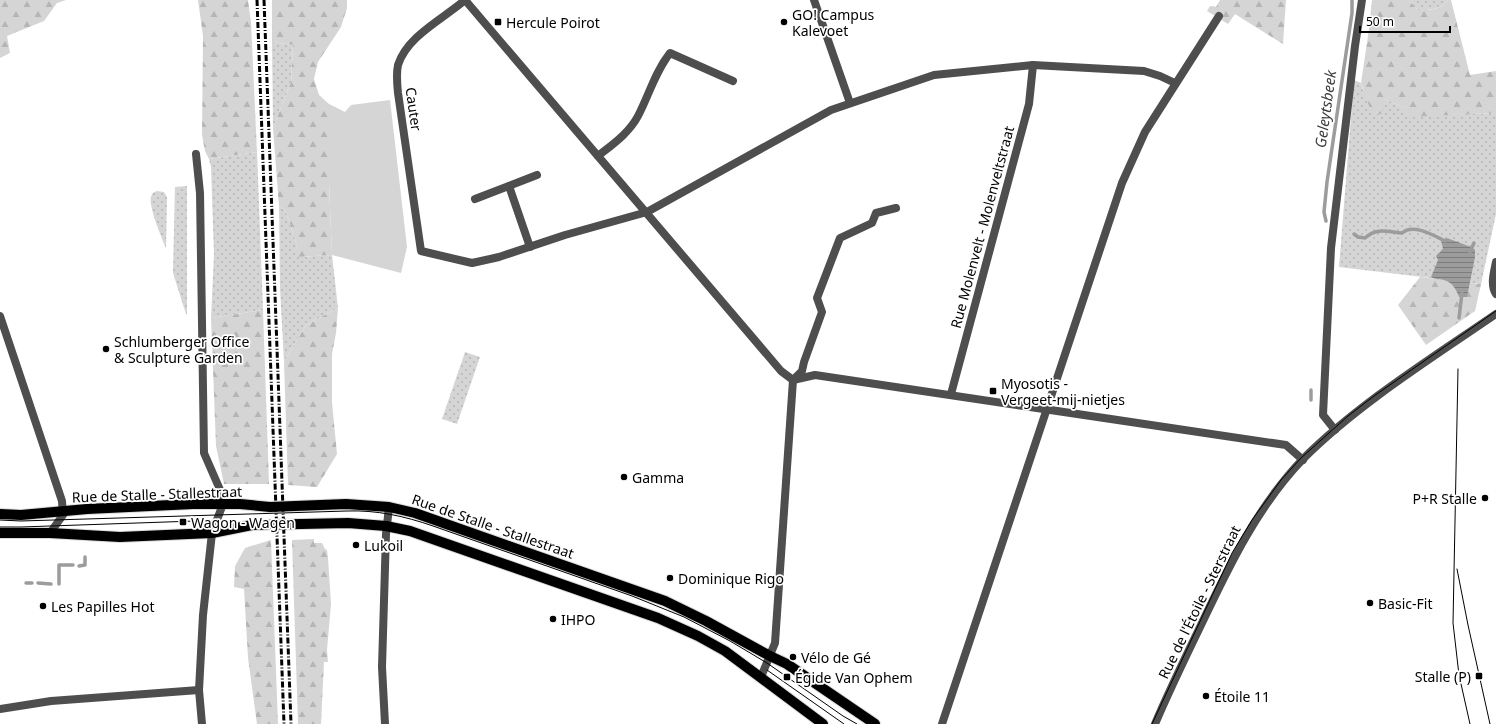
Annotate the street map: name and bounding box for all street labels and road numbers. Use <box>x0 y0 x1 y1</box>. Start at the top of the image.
street label: Cauter <box>402 86 427 132</box>
street label: Rue Molenvelt - Molenveltstraat <box>946 124 1018 330</box>
street label: Rue de Stalle - Stallestraat <box>72 482 242 506</box>
street label: Rue de Stalle - Stallestraat <box>409 489 577 563</box>
street label: Rue de l'Étoile - Sterstraat <box>1154 522 1244 682</box>

